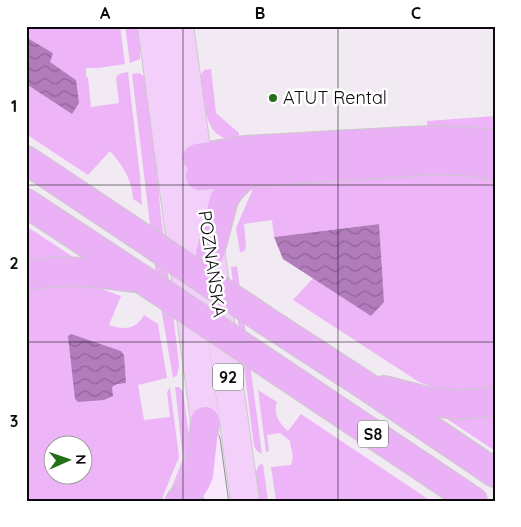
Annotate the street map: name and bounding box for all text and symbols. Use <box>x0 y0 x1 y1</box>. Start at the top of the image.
text: A <box>100 3 111 23</box>
text: B <box>255 3 265 23</box>
text: C <box>411 3 421 23</box>
place label: ATUT Rental <box>283 86 387 109</box>
marker: ATUT Rental <box>267 92 279 104</box>
text: 1 <box>11 96 17 116</box>
street label: POZNAŃSKA <box>194 209 231 319</box>
text: 2 <box>9 253 19 273</box>
road number: 92 <box>213 364 243 391</box>
text: 3 <box>10 411 18 431</box>
road number: S8 <box>358 420 388 448</box>
north arrow <box>42 434 92 484</box>
text: N <box>72 454 90 465</box>

